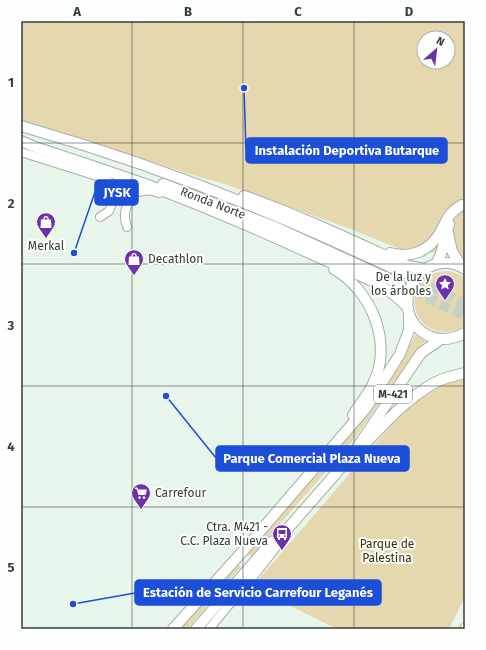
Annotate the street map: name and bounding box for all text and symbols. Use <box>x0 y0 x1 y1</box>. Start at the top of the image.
text: A <box>72 4 81 19</box>
text: B <box>184 4 192 19</box>
text: C <box>294 4 302 19</box>
text: D <box>405 4 414 19</box>
north arrow <box>416 30 456 70</box>
text: N <box>434 34 447 49</box>
text: 1 <box>8 75 14 90</box>
callout: Instalación Deportiva Butarque <box>246 138 447 163</box>
text: Instalación Deportiva Butarque <box>255 143 439 158</box>
callout: JYSK <box>95 180 138 205</box>
street label: Ronda Norte <box>178 184 248 222</box>
text: JYSK <box>102 185 131 200</box>
text: 2 <box>8 196 15 211</box>
shop icon: Merkal <box>35 211 57 239</box>
place label: Merkal <box>28 239 65 253</box>
shop icon: Decathlon <box>123 248 145 276</box>
place label: Decathlon <box>148 252 203 266</box>
place label: De la luz y los árboles <box>371 270 431 298</box>
place icon: De la luz y los árboles <box>434 273 456 301</box>
text: 3 <box>7 318 15 333</box>
road number: M-421 <box>374 385 412 403</box>
text: 4 <box>7 439 15 454</box>
callout: Parque Comercial Plaza Nueva <box>216 446 409 471</box>
text: Parque Comercial Plaza Nueva <box>223 451 401 466</box>
supermarket icon: Carrefour <box>130 482 152 510</box>
place label: Carrefour <box>155 486 206 500</box>
place label: Ctra. M421 - C.C. Plaza Nueva <box>180 520 268 548</box>
bus stop icon: Ctra. M421 - C.C. Plaza Nueva <box>271 523 293 551</box>
park label: Parque de Palestina <box>360 537 414 565</box>
text: 5 <box>8 560 15 575</box>
callout: Estación de Servicio Carrefour Leganés <box>135 580 381 605</box>
text: Estación de Servicio Carrefour Leganés <box>143 585 374 600</box>

